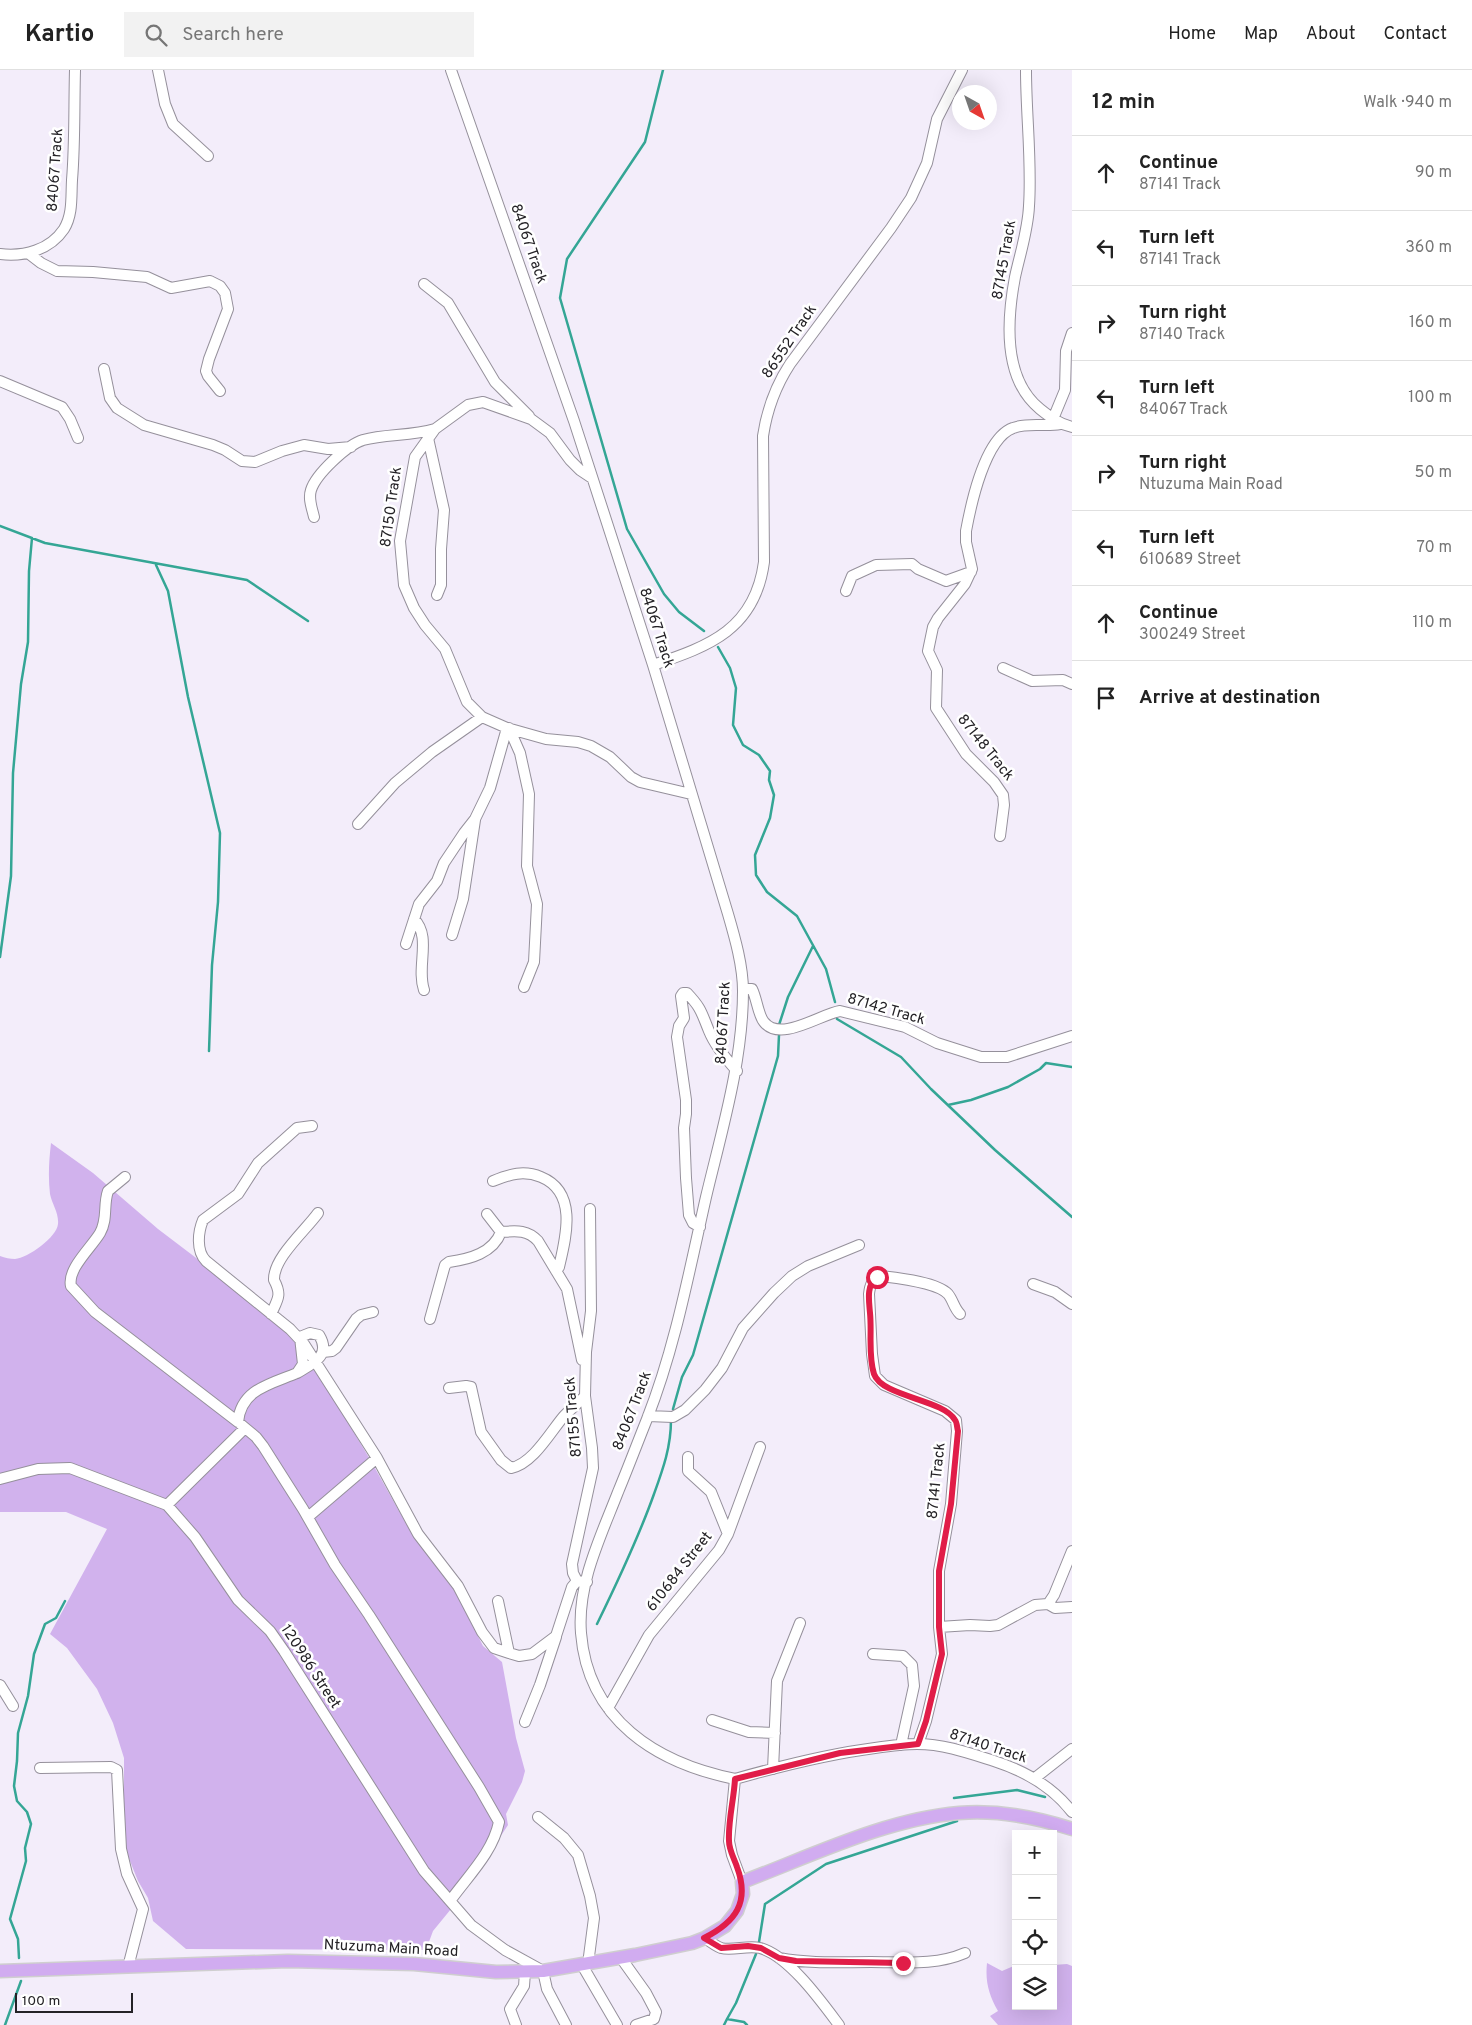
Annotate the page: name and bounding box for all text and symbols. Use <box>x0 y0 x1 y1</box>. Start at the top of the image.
search box <box>124 12 474 57</box>
text: Kartio <box>25 20 94 50</box>
icon: search <box>142 21 170 49</box>
text: Search here <box>182 23 284 47</box>
text: Home <box>1168 23 1216 46</box>
text: Map <box>1244 23 1278 46</box>
text: About <box>1306 23 1355 46</box>
text: Contact <box>1383 23 1447 46</box>
north arrow <box>952 85 997 130</box>
text: 12 min <box>1092 89 1155 116</box>
text: Walk · 940 m <box>1363 93 1452 113</box>
street label: 84067 Track <box>44 128 68 212</box>
text: Continue <box>1139 151 1218 175</box>
icon: ahead <box>1092 159 1120 187</box>
text: 90 m <box>1415 163 1452 183</box>
text: 87141 Track <box>1139 175 1221 195</box>
street label: 84067 Track <box>505 201 551 287</box>
street label: 87145 Track <box>989 219 1021 301</box>
text: Turn left <box>1139 226 1215 250</box>
icon: left <box>1092 234 1120 262</box>
text: 360 m <box>1405 238 1452 258</box>
text: 87141 Track <box>1139 250 1221 270</box>
street label: 86552 Track <box>758 301 822 383</box>
text: Turn right <box>1139 301 1227 325</box>
icon: right <box>1092 309 1120 337</box>
text: 160 m <box>1409 313 1452 333</box>
text: 87140 Track <box>1139 325 1225 345</box>
text: Turn left <box>1139 376 1215 400</box>
icon: left <box>1092 384 1120 412</box>
text: 100 m <box>1408 388 1452 408</box>
text: 84067 Track <box>1139 400 1228 420</box>
text: Turn right <box>1139 451 1227 475</box>
icon: right <box>1092 459 1120 487</box>
text: 50 m <box>1415 463 1452 483</box>
street label: 87150 Track <box>377 465 407 548</box>
text: Ntuzuma Main Road <box>1139 475 1283 495</box>
text: Turn left <box>1139 526 1215 550</box>
icon: left <box>1092 534 1120 562</box>
text: 70 m <box>1417 538 1452 558</box>
text: 610689 Street <box>1139 550 1241 570</box>
street label: 84067 Track <box>634 585 678 671</box>
text: Continue <box>1139 601 1218 625</box>
icon: ahead <box>1092 609 1120 637</box>
text: 110 m <box>1412 613 1452 633</box>
text: 300249 Street <box>1139 625 1246 645</box>
icon: arrive <box>1092 684 1120 712</box>
text: Arrive at destination <box>1139 686 1320 710</box>
street label: 87148 Track <box>952 711 1018 785</box>
street label: 84067 Track <box>712 981 736 1065</box>
street label: 87142 Track <box>845 990 927 1030</box>
route start <box>866 1266 889 1289</box>
street label: 84067 Track <box>609 1369 657 1453</box>
street label: 87155 Track <box>561 1376 587 1458</box>
street label: 87141 Track <box>924 1442 950 1520</box>
street label: 610684 Street <box>643 1528 717 1616</box>
street label: 120986 Street <box>276 1621 344 1713</box>
street label: 87140 Track <box>947 1725 1029 1769</box>
map controls <box>1012 1830 1057 2010</box>
button: + <box>1012 1830 1057 1875</box>
button: − <box>1012 1875 1057 1920</box>
button: locate <box>1012 1920 1057 1965</box>
street label: Ntuzuma Main Road <box>323 1936 459 1962</box>
route end <box>892 1952 915 1975</box>
button: layers <box>1012 1965 1057 2010</box>
scale bar <box>15 1990 132 2013</box>
text: 100 m <box>22 1993 60 2010</box>

